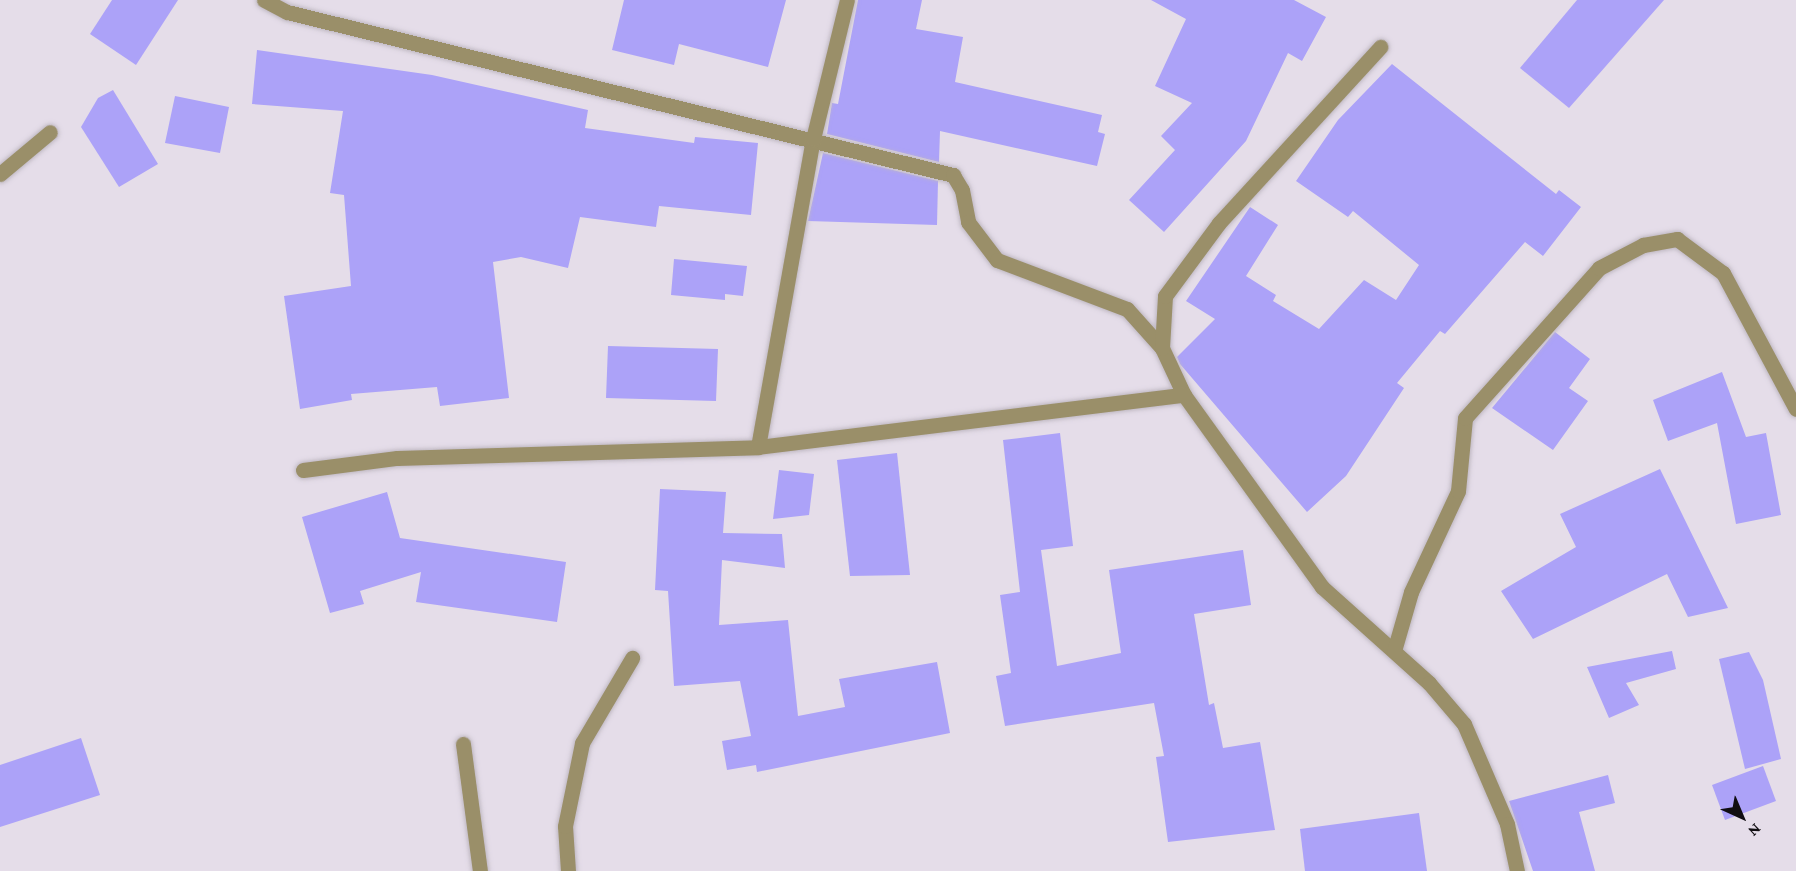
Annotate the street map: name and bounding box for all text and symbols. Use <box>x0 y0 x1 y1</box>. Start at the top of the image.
north arrow <box>1712 787 1772 847</box>
text: N <box>1745 820 1765 840</box>

